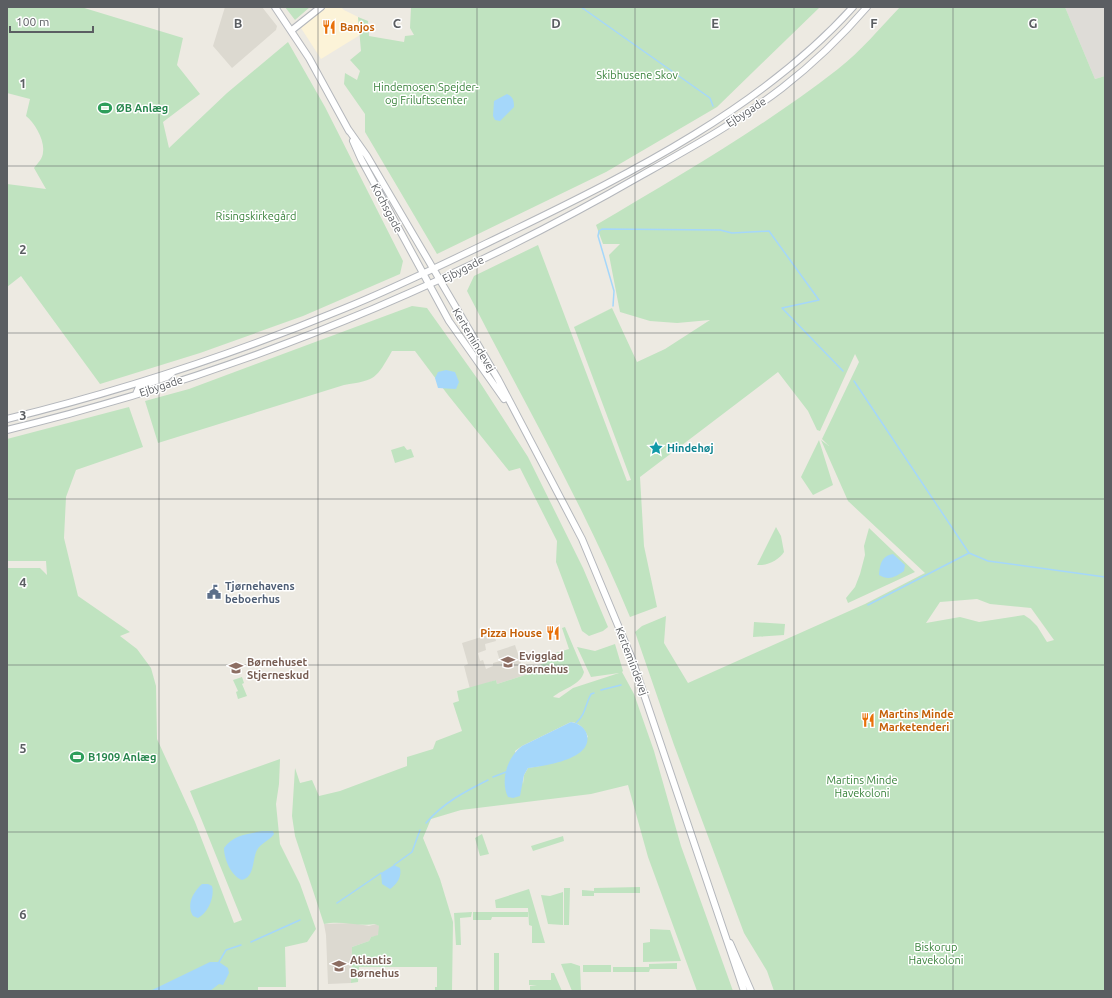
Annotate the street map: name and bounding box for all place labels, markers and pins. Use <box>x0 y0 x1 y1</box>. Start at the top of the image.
restaurant icon: Banjos <box>321 19 337 35</box>
place label: Banjos <box>340 21 375 33</box>
sports icon: ØB Anlæg <box>97 100 113 116</box>
place label: ØB Anlæg <box>116 102 168 114</box>
place icon: Hindehøj <box>648 440 664 456</box>
place label: Hindehøj <box>667 442 714 454</box>
place label: Tjørnehavens beboerhus <box>225 580 295 605</box>
public building icon: Tjørnehavens beboerhus <box>206 584 222 600</box>
restaurant icon: Pizza House <box>545 625 561 641</box>
place label: Pizza House <box>480 627 542 639</box>
place label: Evigglad Børnehus <box>519 650 568 675</box>
school or university icon: Evigglad Børnehus <box>500 654 516 670</box>
place label: Børnehuset Stjerneskud <box>247 656 309 681</box>
school or university icon: Børnehuset Stjerneskud <box>228 660 244 676</box>
place label: Martins Minde Marketenderi <box>879 708 954 733</box>
restaurant icon: Martins Minde Marketenderi <box>860 712 876 728</box>
sports icon: B1909 Anlæg <box>69 749 85 765</box>
place label: B1909 Anlæg <box>88 751 156 763</box>
place label: Atlantis Børnehus <box>350 954 399 979</box>
school or university icon: Atlantis Børnehus <box>331 958 347 974</box>

